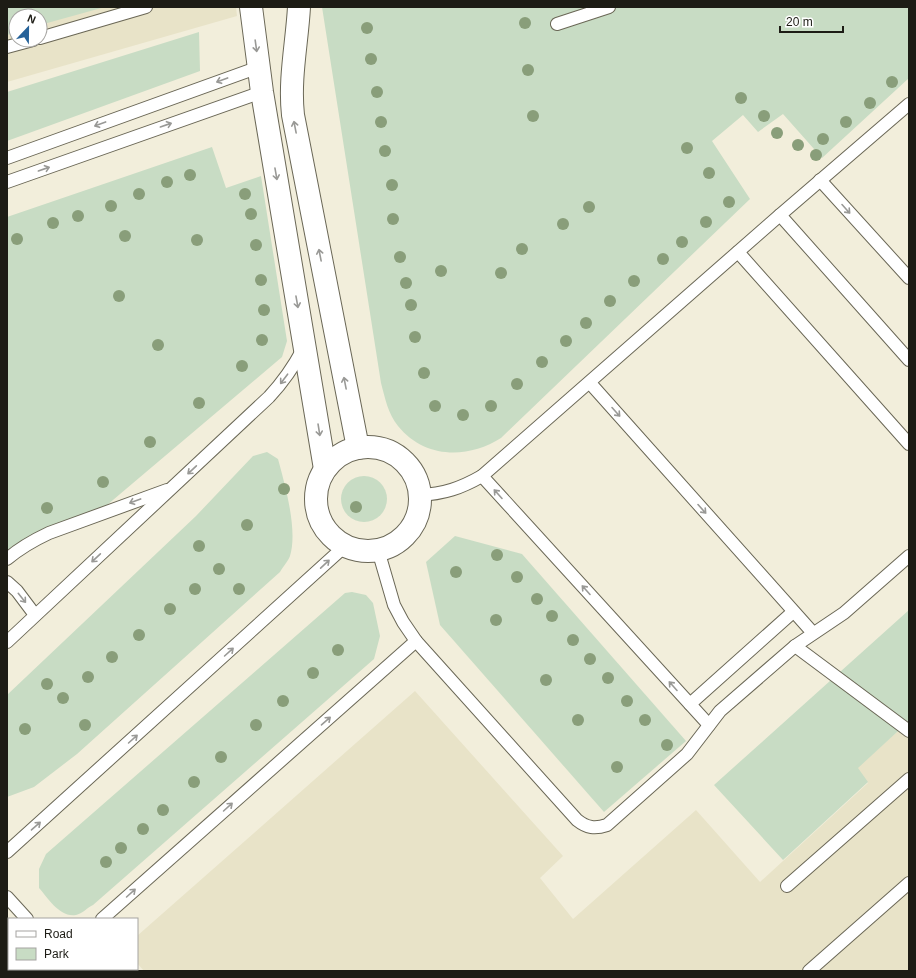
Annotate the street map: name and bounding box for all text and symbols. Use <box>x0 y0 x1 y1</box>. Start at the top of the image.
north arrow <box>8 8 48 48</box>
scale bar <box>780 8 843 34</box>
text: N <box>26 12 38 26</box>
text: 20 m <box>786 15 813 29</box>
one-way arrow <box>252 39 260 52</box>
one-way arrow <box>216 76 228 84</box>
one-way arrow <box>94 121 106 129</box>
one-way arrow <box>160 121 172 129</box>
one-way arrow <box>291 121 299 134</box>
one-way arrow <box>37 164 49 172</box>
one-way arrow <box>272 167 280 180</box>
one-way arrow <box>842 204 851 214</box>
one-way arrow <box>316 249 324 262</box>
one-way arrow <box>294 295 302 308</box>
one-way arrow <box>280 373 289 384</box>
one-way arrow <box>340 376 348 389</box>
one-way arrow <box>611 407 620 417</box>
one-way arrow <box>315 424 323 437</box>
one-way arrow <box>187 465 197 474</box>
one-way arrow <box>494 489 503 499</box>
one-way arrow <box>130 498 142 506</box>
one-way arrow <box>697 504 707 514</box>
one-way arrow <box>91 554 102 563</box>
one-way arrow <box>320 559 330 569</box>
one-way arrow <box>581 585 590 595</box>
one-way arrow <box>17 592 26 603</box>
one-way arrow <box>224 647 234 656</box>
one-way arrow <box>669 680 678 691</box>
one-way arrow <box>321 716 331 726</box>
one-way arrow <box>128 734 138 744</box>
one-way arrow <box>223 803 233 812</box>
one-way arrow <box>31 822 42 831</box>
one-way arrow <box>126 889 136 898</box>
legend <box>8 918 138 970</box>
text: Road <box>44 927 73 941</box>
text: Park <box>44 947 70 961</box>

